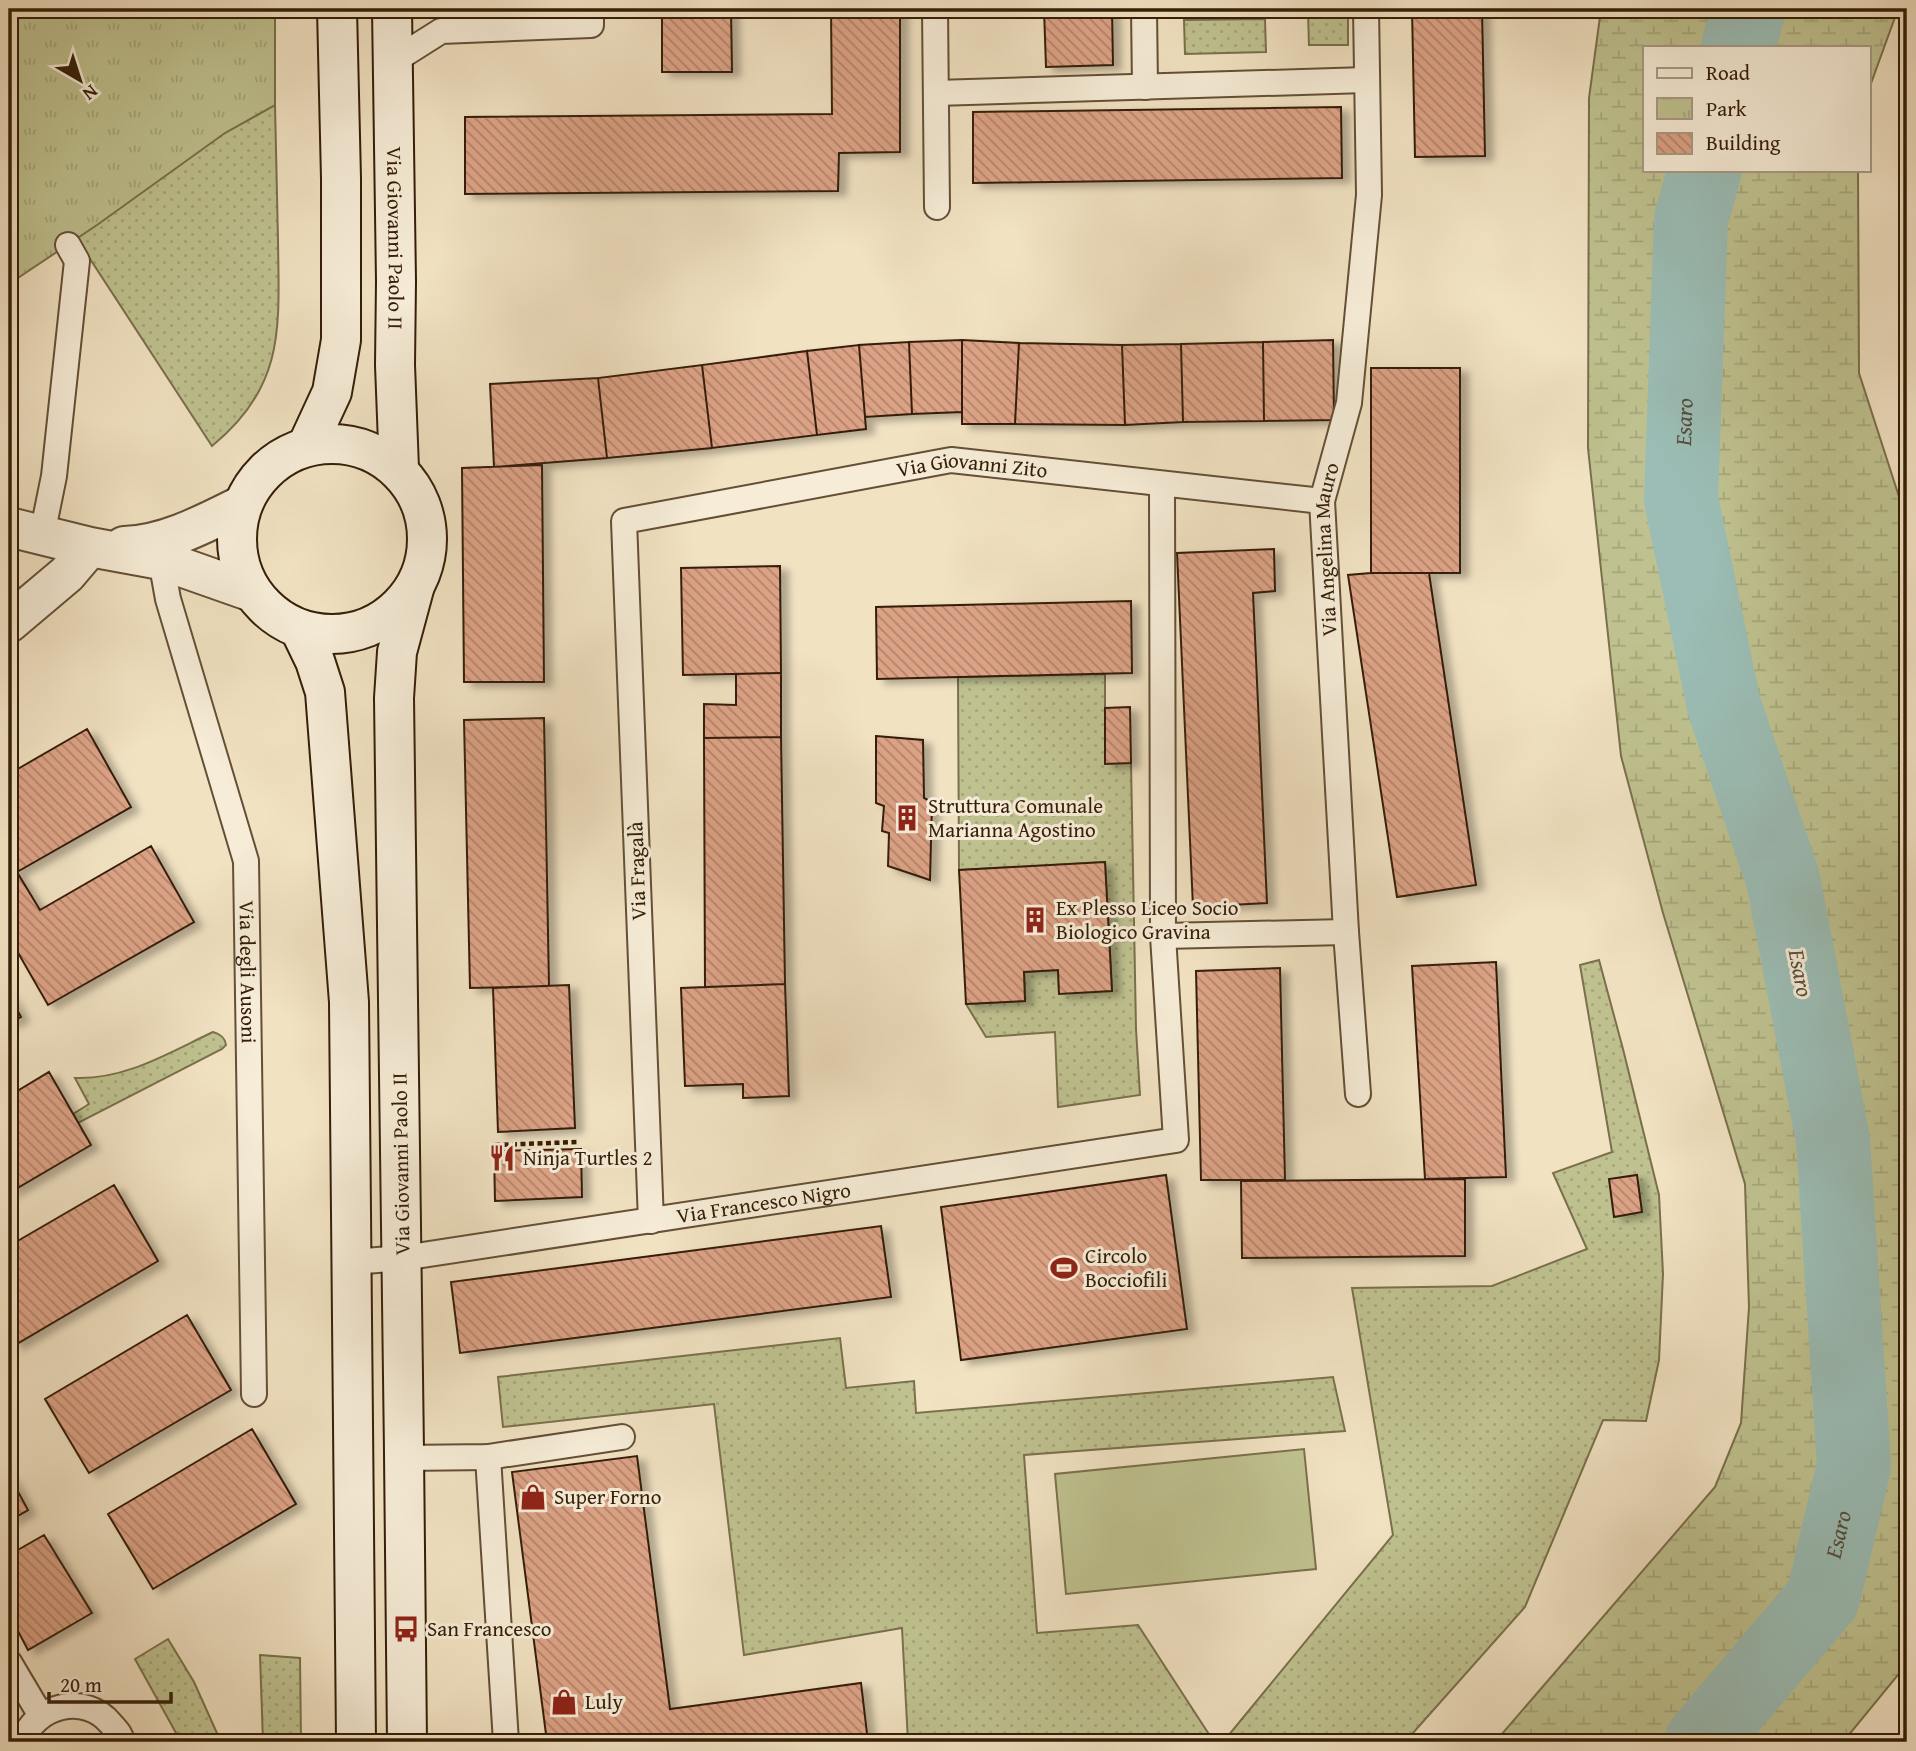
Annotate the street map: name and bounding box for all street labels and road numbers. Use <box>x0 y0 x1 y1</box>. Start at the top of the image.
street label: Via Giovanni Paolo II <box>379 146 412 330</box>
street label: Via Giovanni Zito <box>894 444 1049 486</box>
street label: Via Angelina Mauro <box>1306 459 1347 637</box>
street label: Via Fragalà <box>619 821 654 921</box>
street label: Via degli Ausoni <box>232 900 265 1044</box>
street label: Via Giovanni Paolo II <box>383 1072 418 1256</box>
street label: Via Francesco Nigro <box>674 1174 853 1231</box>

